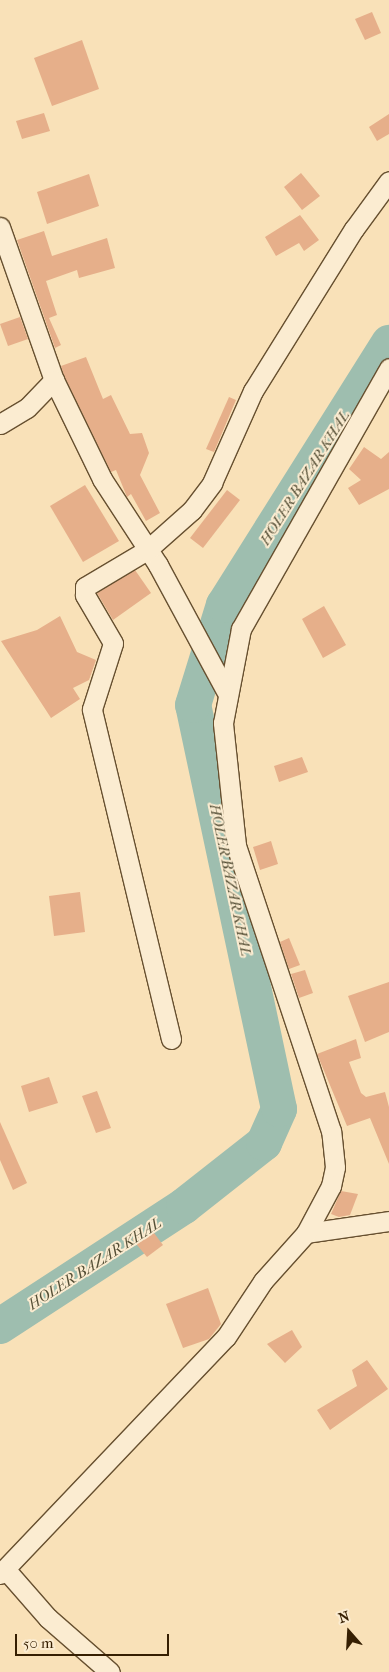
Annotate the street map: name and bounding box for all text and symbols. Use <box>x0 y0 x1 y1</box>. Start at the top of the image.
water label: HOLER BAZAR KHAL <box>256 407 354 549</box>
water label: HOLER BAZAR KHAL <box>205 802 255 958</box>
water label: HOLER BAZAR KHAL <box>25 1214 165 1314</box>
north arrow <box>324 1607 374 1657</box>
text: N <box>336 1608 352 1627</box>
scale bar <box>18 1624 171 1656</box>
text: 50 m <box>23 1634 53 1652</box>

